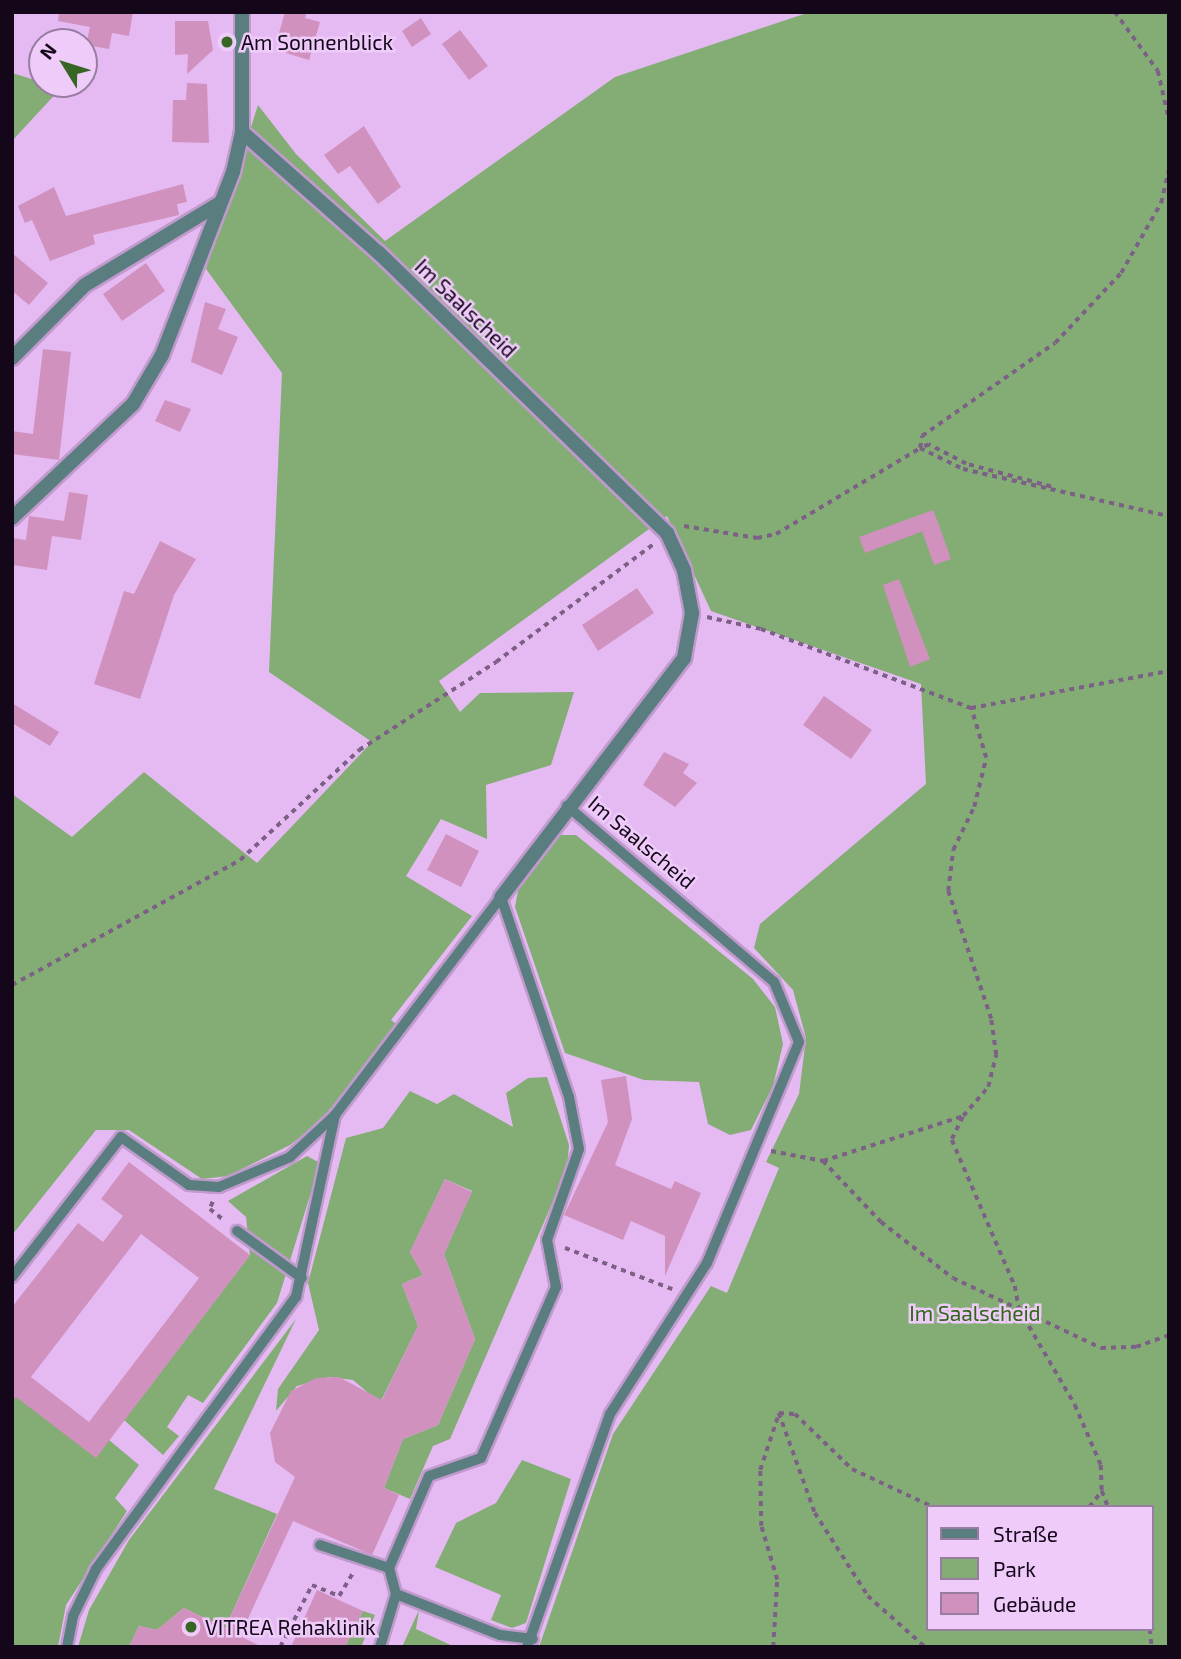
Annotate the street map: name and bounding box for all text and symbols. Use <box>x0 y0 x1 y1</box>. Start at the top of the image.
north arrow <box>28 28 98 98</box>
place label: Am Sonnenblick <box>241 29 393 55</box>
marker: Am Sonnenblick <box>219 34 235 50</box>
text: N <box>34 39 61 63</box>
street label: Im Saalscheid <box>410 253 522 363</box>
street label: Im Saalscheid <box>584 790 700 894</box>
park label: Im Saalscheid <box>909 1300 1041 1326</box>
legend <box>926 1505 1153 1631</box>
text: Straße <box>993 1521 1058 1546</box>
text: Park <box>993 1556 1036 1581</box>
text: Gebäude <box>993 1591 1076 1616</box>
place label: VITREA Rehaklinik <box>205 1614 376 1640</box>
marker: VITREA Rehaklinik <box>183 1619 199 1635</box>

